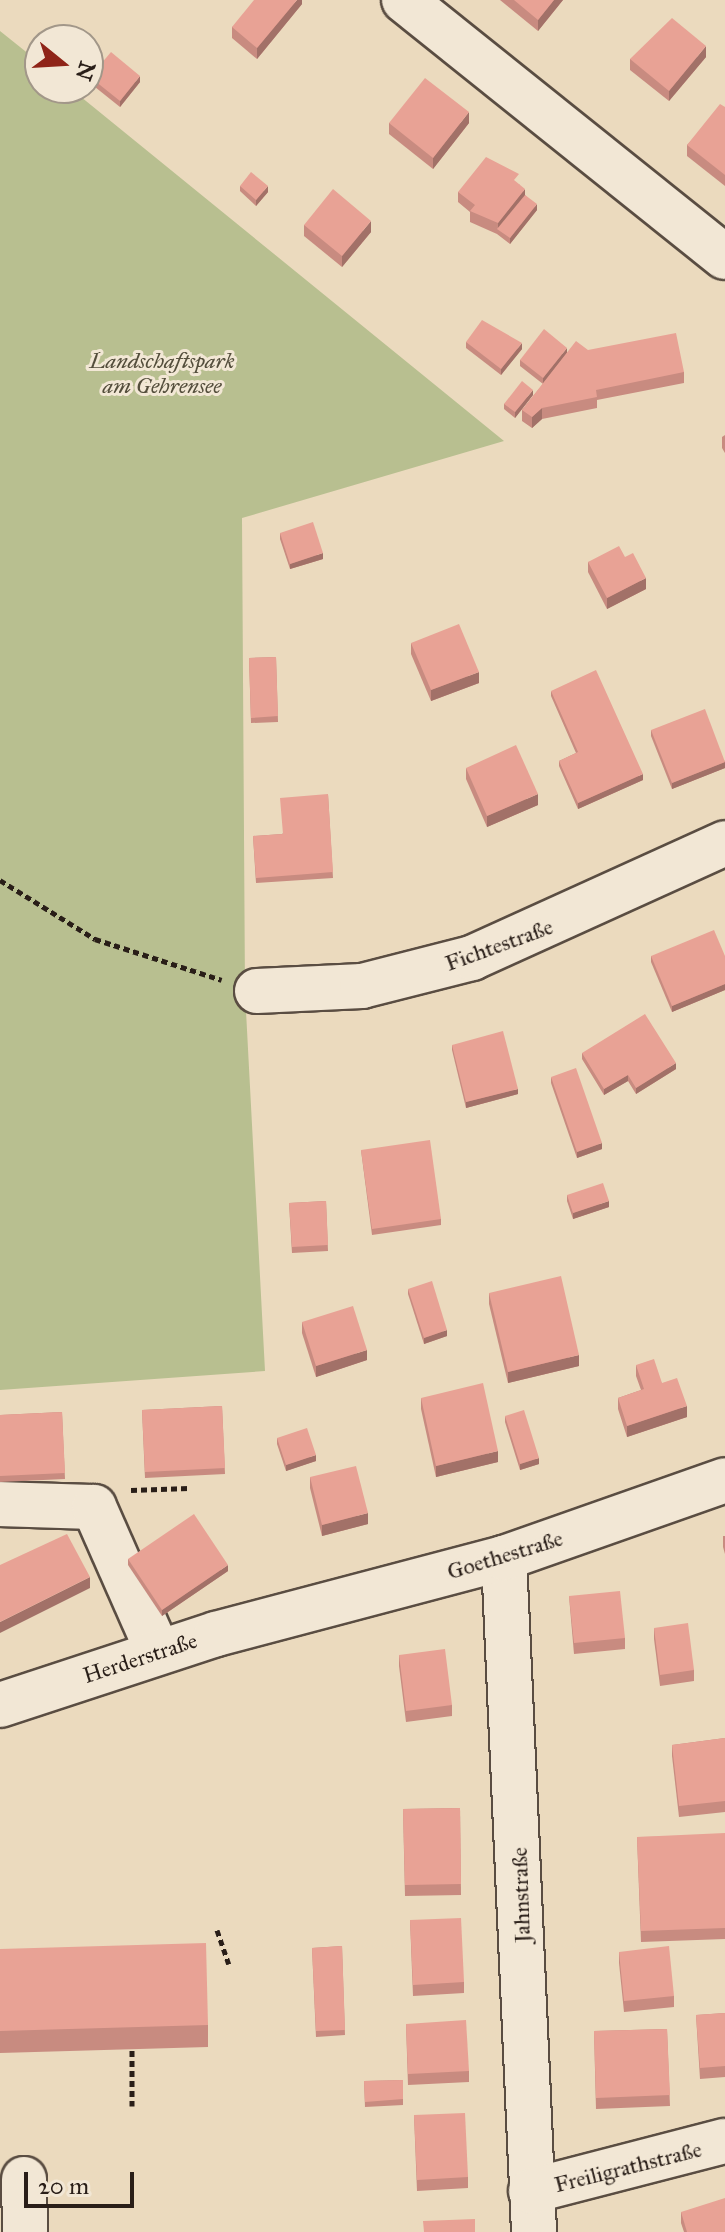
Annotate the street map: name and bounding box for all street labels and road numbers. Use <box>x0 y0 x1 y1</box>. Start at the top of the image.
street label: Fichtestraße <box>442 913 556 977</box>
street label: Goethestraße <box>444 1525 566 1585</box>
street label: Herderstraße <box>80 1627 200 1689</box>
street label: Jahnstraße <box>506 1847 536 1943</box>
street label: Freiligrathstraße <box>552 2136 704 2198</box>

